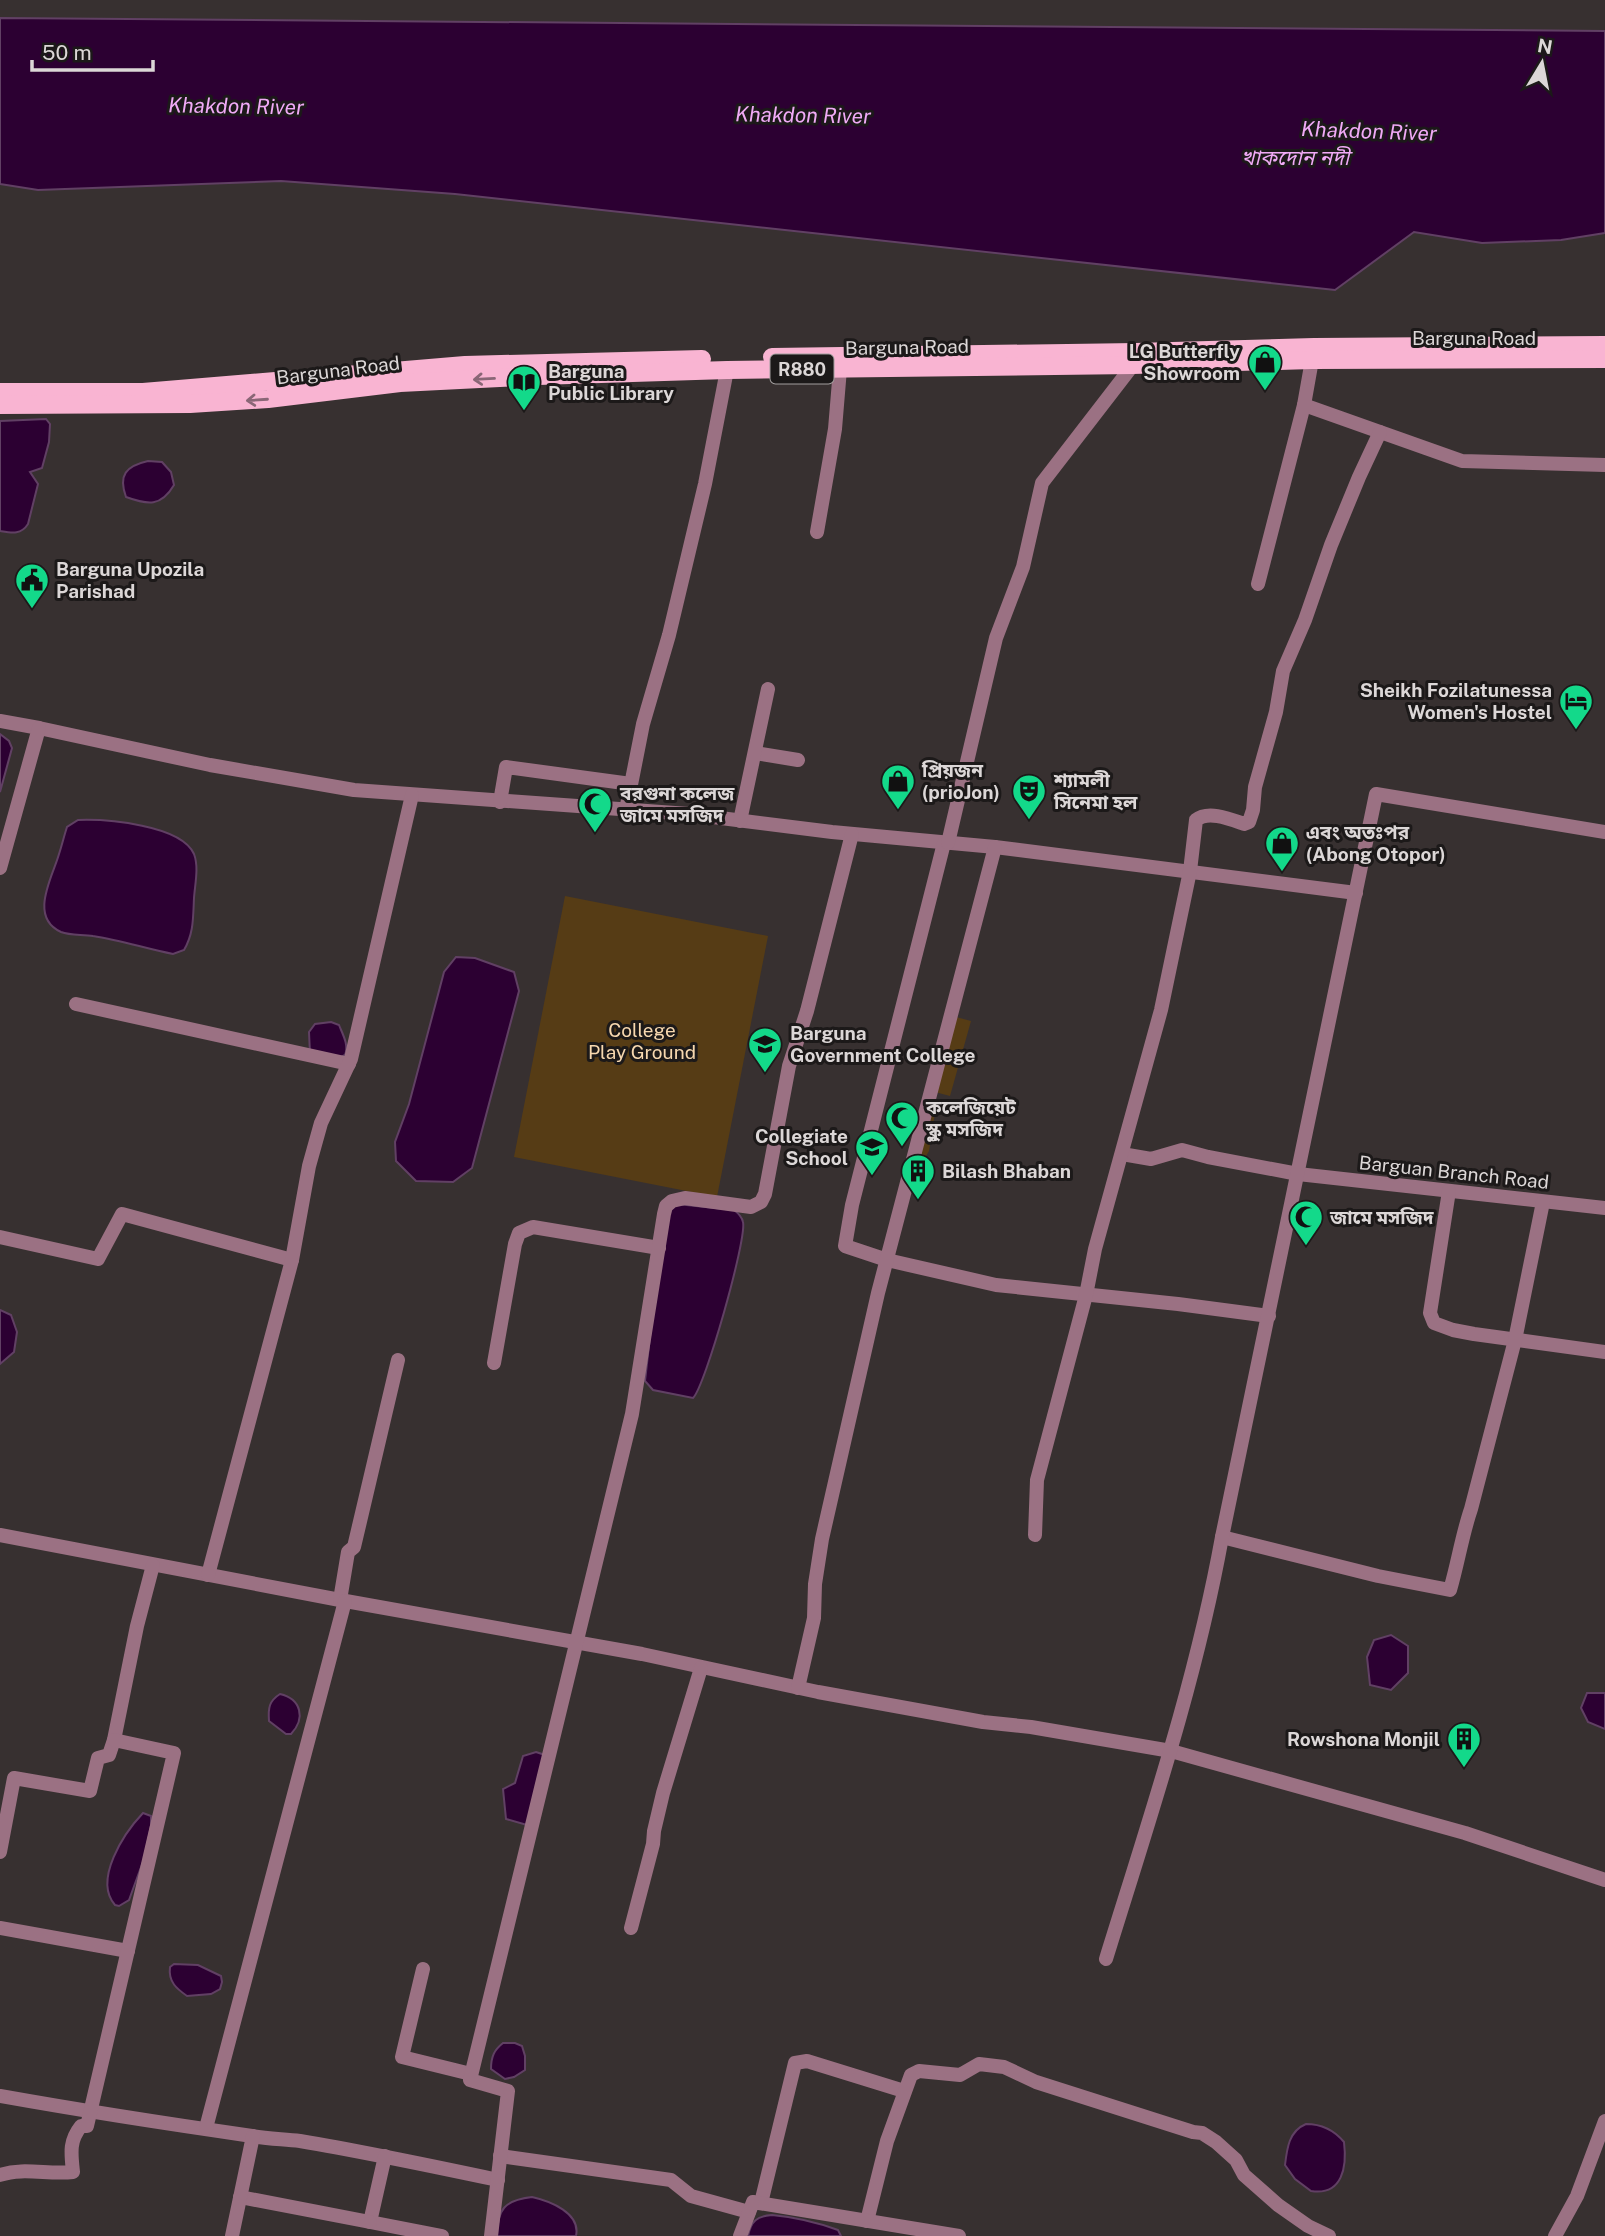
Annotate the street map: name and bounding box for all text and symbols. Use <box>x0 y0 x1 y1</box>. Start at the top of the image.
scale bar <box>32 28 152 72</box>
north arrow <box>1507 28 1577 98</box>
text: N <box>1536 34 1554 58</box>
text: 50 m <box>42 40 92 65</box>
water label: Khakdon River <box>168 92 305 120</box>
water label: Khakdon River <box>735 101 872 129</box>
water label: Khakdon River <box>1301 116 1438 146</box>
water label: খাকদোন নদী <box>1241 145 1354 170</box>
street label: Barguna Road <box>1412 327 1536 349</box>
street label: Barguna Road <box>845 335 969 359</box>
place label: LG Butterfly Showroom <box>1129 340 1240 384</box>
shop icon: LG Butterfly Showroom <box>1246 343 1284 392</box>
street label: Barguna Road <box>275 352 401 388</box>
road number: R880 <box>770 354 834 384</box>
place label: Barguna Public Library <box>548 360 674 404</box>
library icon: Barguna Public Library <box>505 363 543 412</box>
one-way arrow <box>472 372 495 385</box>
one-way arrow <box>246 394 269 407</box>
place label: Barguna Upozila Parishad <box>56 558 204 602</box>
public building icon: Barguna Upozila Parishad <box>13 561 51 610</box>
place label: Sheikh Fozilatunessa Women's Hostel <box>1360 679 1552 723</box>
hotel icon: Sheikh Fozilatunessa Women's Hostel <box>1557 682 1595 731</box>
place label: প্রিয়জন (prioJon) <box>921 759 1000 803</box>
shop icon: প্রিয়জন (prioJon) <box>879 762 917 811</box>
place label: শ্যামলী সিনেমা হল <box>1053 769 1138 813</box>
theatre icon: শ্যামলী সিনেমা হল <box>1010 772 1048 821</box>
place label: বরগুনা কলেজ জামে মসজিদ <box>619 782 735 826</box>
mosque icon: বরগুনা কলেজ জামে মসজিদ <box>576 785 614 834</box>
place label: এবং অতঃপর (Abong Otopor) <box>1306 821 1446 865</box>
shop icon: এবং অতঃপর (Abong Otopor) <box>1263 824 1301 873</box>
park label: College Play Ground <box>588 1019 696 1063</box>
place label: Barguna Government College <box>790 1022 976 1066</box>
school or university icon: Barguna Government College <box>746 1025 784 1074</box>
place label: কলেজিয়েট স্কুল মসজিদ <box>925 1096 1016 1142</box>
mosque icon: কলেজিয়েট স্কুল মসজিদ <box>883 1099 921 1148</box>
place label: Collegiate School <box>755 1125 848 1169</box>
school or university icon: Collegiate School <box>853 1128 891 1177</box>
street label: Barguan Branch Road <box>1358 1151 1550 1193</box>
building icon: Bilash Bhaban <box>899 1152 937 1201</box>
place label: Bilash Bhaban <box>942 1160 1071 1182</box>
mosque icon: জামে মসজিদ <box>1287 1198 1325 1247</box>
place label: জামে মসজিদ <box>1329 1206 1434 1228</box>
building icon: Rowshona Monjil <box>1445 1720 1483 1769</box>
place label: Rowshona Monjil <box>1287 1728 1440 1750</box>

